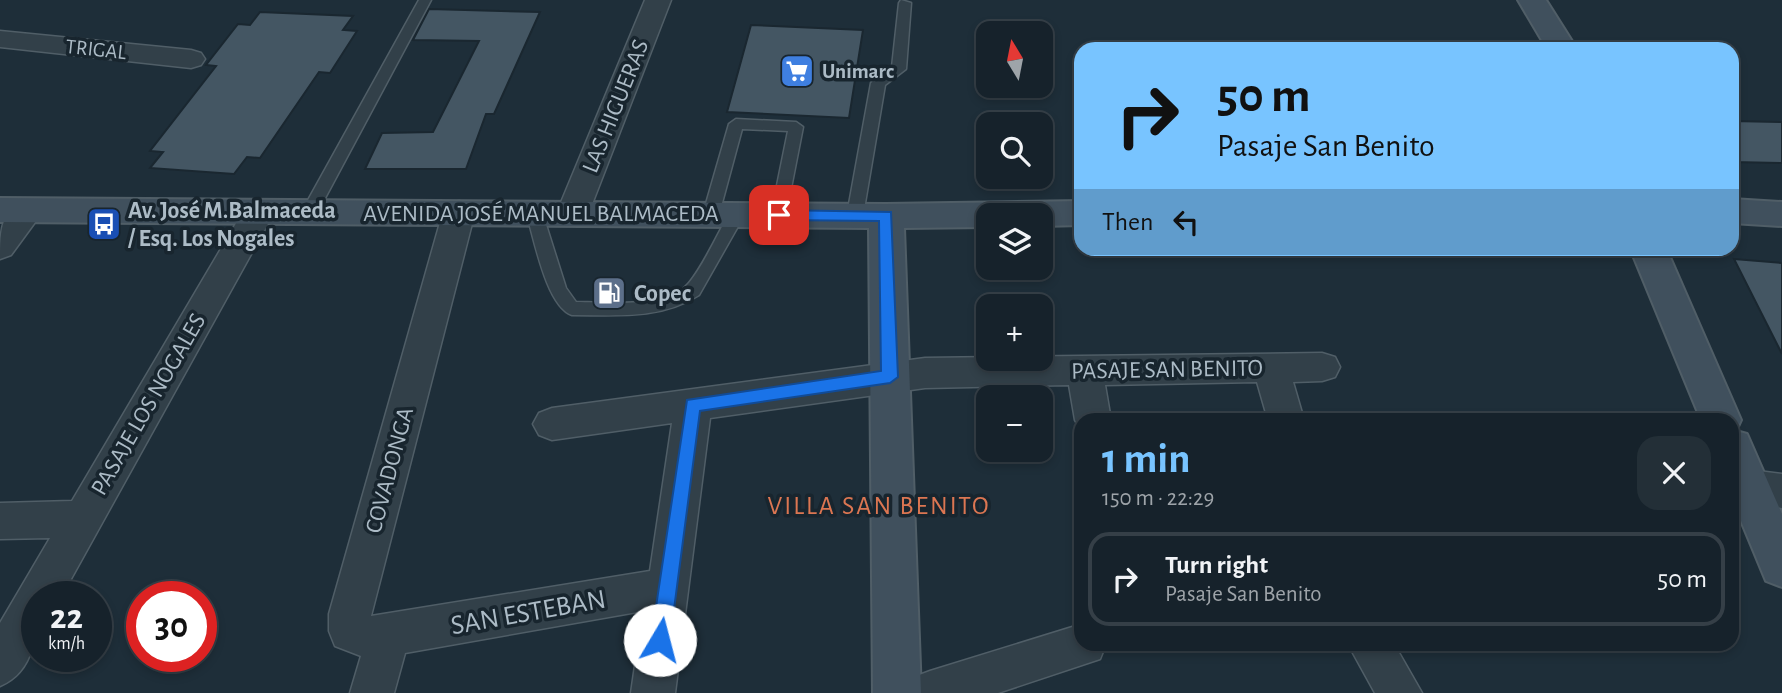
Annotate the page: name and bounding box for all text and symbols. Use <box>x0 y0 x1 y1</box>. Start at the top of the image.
north arrow <box>976 21 1054 98</box>
map controls <box>976 21 1053 462</box>
street label: TRIGAL <box>65 36 127 63</box>
street label: LAS HIGUERAS <box>578 36 653 176</box>
supermarket icon: Unimarc <box>778 52 816 90</box>
place label: Unimarc <box>822 61 894 82</box>
icon: right <box>1102 70 1193 161</box>
text: 50 m <box>1217 72 1311 121</box>
button: search <box>976 112 1053 189</box>
text: Pasaje San Benito <box>1217 130 1435 162</box>
pin <box>749 185 809 245</box>
icon: arrive <box>760 196 798 234</box>
place label: Av. José M.Balmaceda / Esq. Los Nogales <box>127 199 336 251</box>
street label: AVENIDA JOSÉ MANUEL BALMACEDA <box>363 200 719 226</box>
button: layers <box>976 203 1053 280</box>
icon: left <box>1167 203 1205 241</box>
bus stop icon: Av. José M.Balmaceda / Esq. Los Nogales <box>85 205 123 243</box>
text: Then <box>1102 209 1153 235</box>
fuel station icon: Copec <box>590 274 628 312</box>
place label: Copec <box>634 282 691 306</box>
button: + <box>976 294 1053 371</box>
street label: PASAJE LOS NOGALES <box>87 310 211 499</box>
street label: PASAJE SAN BENITO <box>1071 356 1263 384</box>
button: − <box>976 385 1053 462</box>
street label: COVADONGA <box>362 405 418 536</box>
button: close <box>1637 436 1711 510</box>
text: 1 min <box>1102 438 1191 480</box>
text: 150 m · 22:29 <box>1102 487 1214 510</box>
district label: VILLA SAN BENITO <box>768 493 991 519</box>
text: Turn right <box>1165 552 1268 578</box>
icon: right <box>1106 560 1144 598</box>
text: 50 m <box>1657 566 1707 592</box>
speed limit sign: 30 <box>126 581 217 672</box>
text: Pasaje San Benito <box>1165 583 1322 606</box>
street label: SAN ESTEBAN <box>449 586 608 640</box>
text: 22 <box>50 600 83 635</box>
position arrow <box>623 603 697 677</box>
text: km/h <box>48 635 85 653</box>

